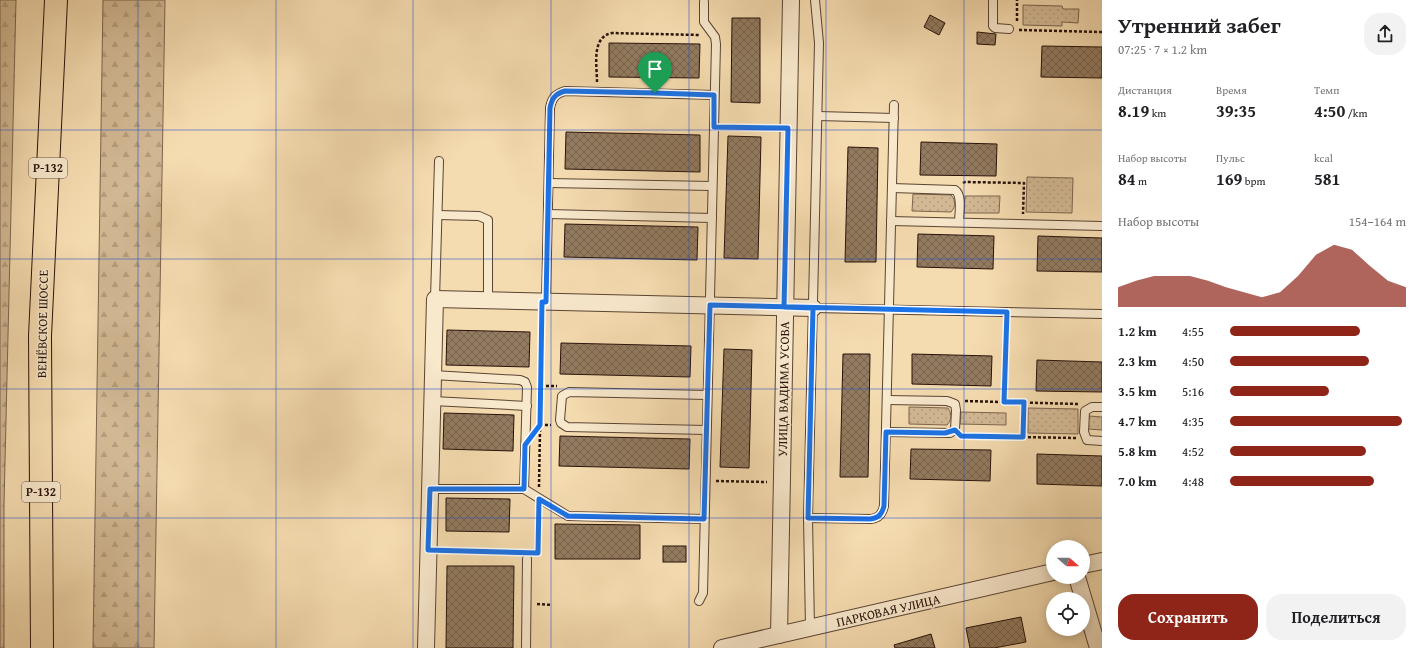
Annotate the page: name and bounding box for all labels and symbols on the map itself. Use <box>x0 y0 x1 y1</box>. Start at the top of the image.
pin <box>638 52 672 93</box>
road number: Р-132 <box>29 158 67 178</box>
street label: ВЕНЁВСКОЕ ШОССЕ <box>32 269 53 378</box>
street label: УЛИЦА ВАДИМА УСОВА <box>773 321 794 457</box>
road number: Р-132 <box>22 482 60 502</box>
north arrow <box>1046 540 1090 584</box>
street label: ПАРКОВАЯ УЛИЦА <box>834 589 942 632</box>

